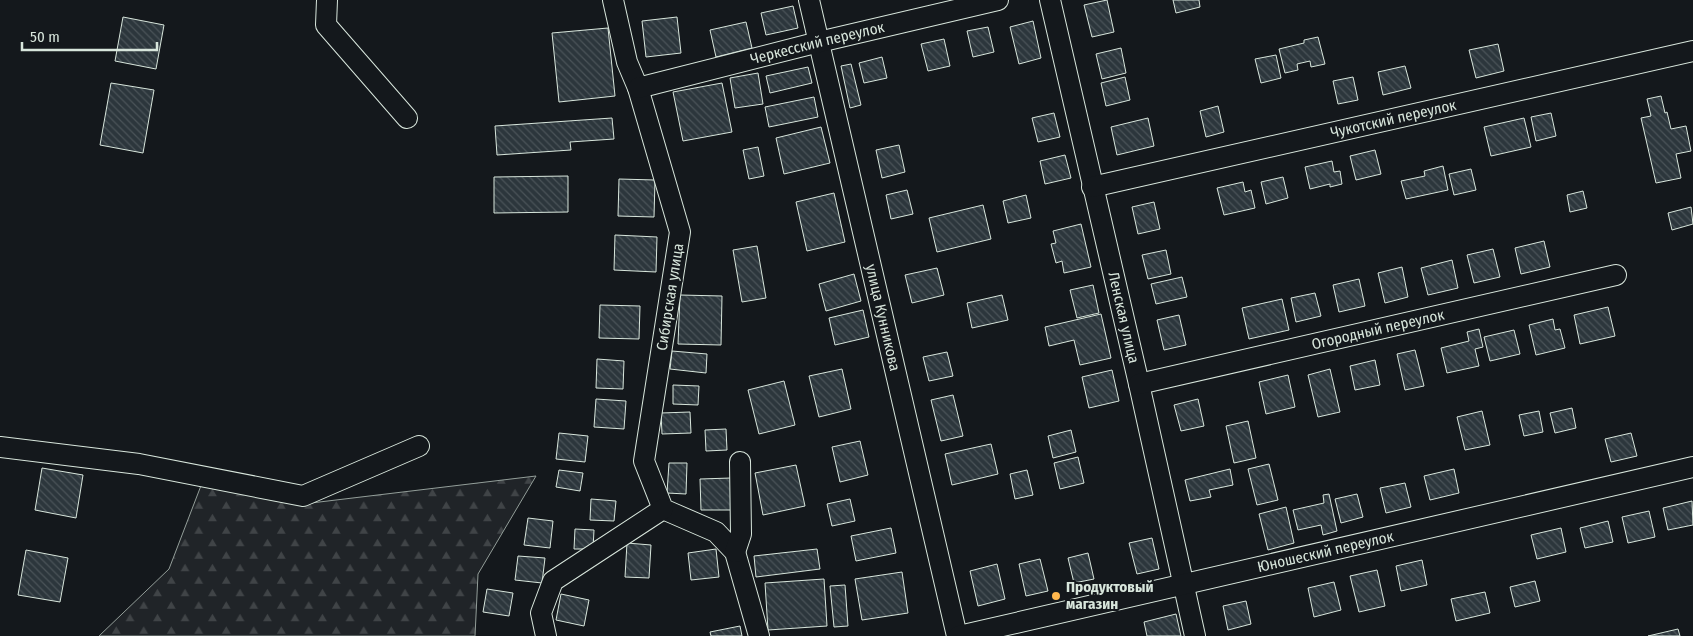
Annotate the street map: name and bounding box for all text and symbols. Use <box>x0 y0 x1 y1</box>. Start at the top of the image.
street label: Черкесский переулок <box>749 18 886 68</box>
scale bar <box>22 20 158 52</box>
text: 50 m <box>30 28 60 46</box>
street label: Чукотский переулок <box>1329 96 1458 142</box>
street label: Сибирская улица <box>653 242 687 352</box>
street label: улица Кунникова <box>862 262 904 373</box>
street label: Ленская улица <box>1104 270 1143 365</box>
street label: Огородный переулок <box>1310 306 1446 353</box>
street label: Юношеский переулок <box>1256 527 1395 576</box>
place label: Продуктовый магазин <box>1066 578 1153 613</box>
marker: Продуктовый магазин <box>1050 590 1062 602</box>

